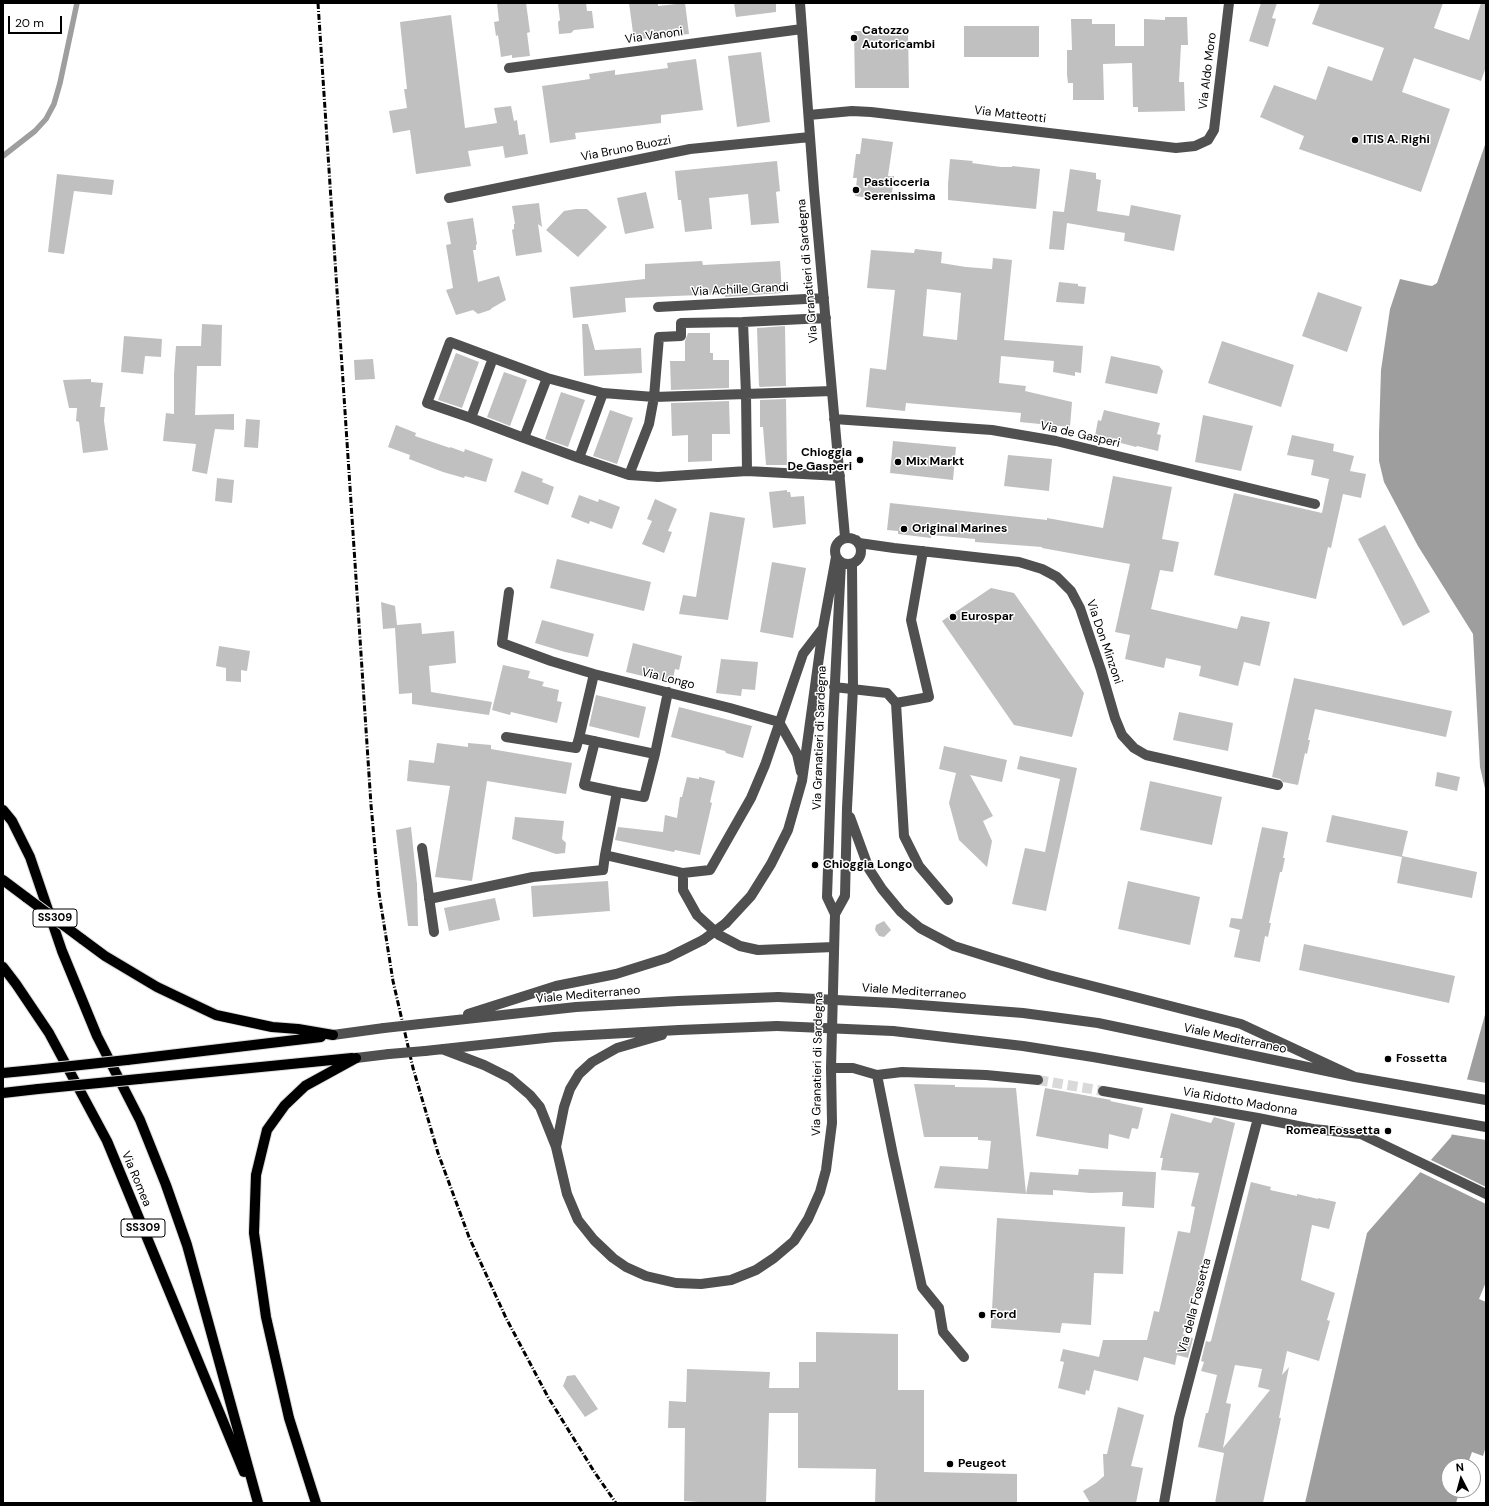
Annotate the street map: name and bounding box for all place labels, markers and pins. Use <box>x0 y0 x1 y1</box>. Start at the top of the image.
place label: Catozzo Autoricambi <box>862 24 935 52</box>
marker: Catozzo Autoricambi <box>849 33 859 43</box>
place label: ITIS A. Righi <box>1363 133 1430 147</box>
marker: ITIS A. Righi <box>1350 135 1360 145</box>
place label: Pasticceria Serenissima <box>864 176 936 204</box>
marker: Pasticceria Serenissima <box>851 185 861 195</box>
place label: Chioggia De Gasperi <box>787 446 852 474</box>
marker: Chioggia De Gasperi <box>855 455 865 465</box>
place label: Mix Markt <box>906 455 964 469</box>
marker: Mix Markt <box>893 457 903 467</box>
place label: Original Marines <box>912 522 1007 536</box>
marker: Original Marines <box>899 524 909 534</box>
place label: Eurospar <box>961 610 1014 624</box>
marker: Eurospar <box>948 612 958 622</box>
place label: Chioggia Longo <box>823 858 912 872</box>
marker: Chioggia Longo <box>810 860 820 870</box>
place label: Fossetta <box>1396 1052 1447 1066</box>
marker: Fossetta <box>1383 1054 1393 1064</box>
place label: Romea Fossetta <box>1286 1124 1380 1138</box>
marker: Romea Fossetta <box>1383 1126 1393 1136</box>
place label: Ford <box>990 1308 1016 1322</box>
marker: Ford <box>977 1310 987 1320</box>
place label: Peugeot <box>958 1457 1006 1471</box>
marker: Peugeot <box>945 1459 955 1469</box>

